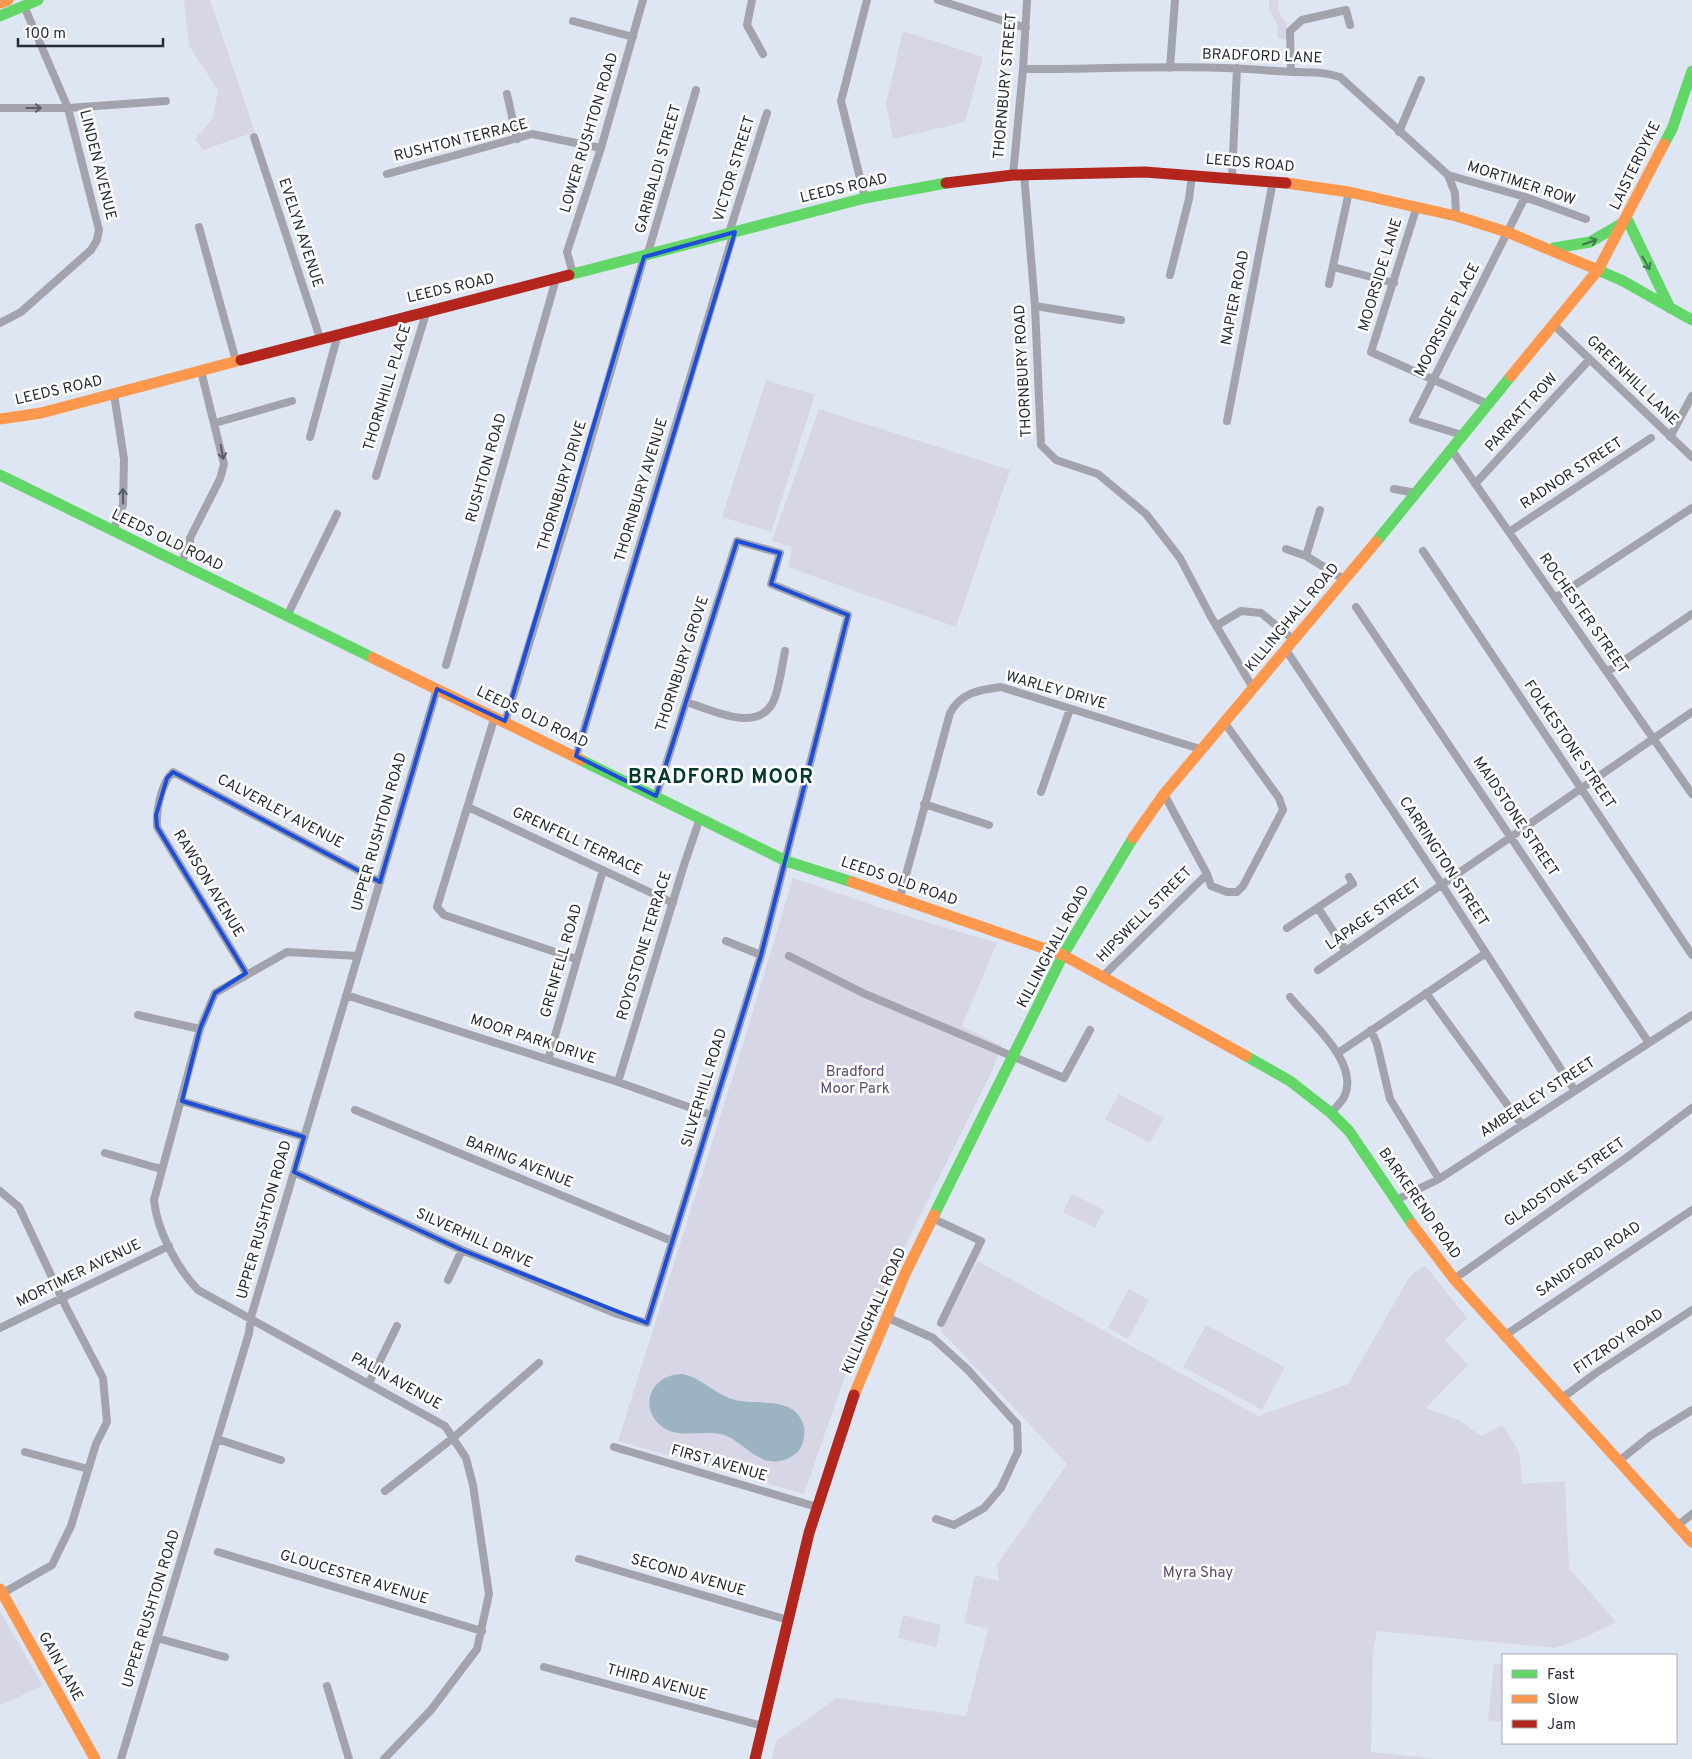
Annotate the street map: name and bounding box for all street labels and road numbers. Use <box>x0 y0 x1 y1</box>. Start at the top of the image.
street label: THORNBURY STREET <box>990 12 1022 160</box>
street label: BRADFORD LANE <box>1201 45 1323 69</box>
street label: LOWER RUSHTON ROAD <box>557 50 623 216</box>
street label: GARIBALDI STREET <box>631 102 687 236</box>
street label: LINDEN AVENUE <box>74 108 120 222</box>
street label: VICTOR STREET <box>710 114 760 224</box>
street label: RUSHTON TERRACE <box>392 115 530 167</box>
street label: LAISTERDYKE <box>1606 118 1666 214</box>
street label: LEEDS ROAD <box>1205 151 1295 177</box>
street label: MORTIMER ROW <box>1464 158 1578 210</box>
street label: LEEDS ROAD <box>798 170 890 208</box>
street label: EVELYN AVENUE <box>273 176 327 290</box>
street label: MOORSIDE LANE <box>1355 216 1407 334</box>
street label: NAPIER ROAD <box>1217 249 1255 347</box>
street label: MOORSIDE PLACE <box>1411 260 1485 380</box>
street label: LEEDS ROAD <box>405 270 497 308</box>
street label: THORNBURY ROAD <box>1011 304 1037 438</box>
street label: THORNHILL PLACE <box>360 322 416 454</box>
street label: GREENHILL LANE <box>1582 332 1682 430</box>
street label: PARRATT ROW <box>1482 370 1562 456</box>
street label: LEEDS ROAD <box>13 372 105 410</box>
street label: RUSHTON ROAD <box>462 411 512 525</box>
street label: THORNBURY AVENUE <box>611 416 673 564</box>
street label: THORNBURY DRIVE <box>534 418 592 554</box>
street label: RADNOR STREET <box>1517 434 1627 514</box>
street label: LEEDS OLD ROAD <box>108 506 226 576</box>
street label: ROCHESTER STREET <box>1534 550 1632 678</box>
street label: KILLINGHALL ROAD <box>1242 560 1344 676</box>
street label: THORNBURY GROVE <box>652 594 714 734</box>
street label: WARLEY DRIVE <box>1003 667 1109 715</box>
street label: FOLKESTONE STREET <box>1519 677 1619 813</box>
street label: LEEDS OLD ROAD <box>473 683 591 753</box>
street label: UPPER RUSHTON ROAD <box>348 750 412 914</box>
street label: MAIDSTONE STREET <box>1468 753 1562 881</box>
street label: CALVERLEY AVENUE <box>213 771 347 853</box>
street label: CARRINGTON STREET <box>1394 793 1492 931</box>
street label: GRENFELL TERRACE <box>509 803 645 881</box>
street label: RAWSON AVENUE <box>168 827 248 941</box>
street label: LEEDS OLD ROAD <box>838 853 960 911</box>
street label: HIPSWELL STREET <box>1093 863 1197 967</box>
street label: ROYDSTONE TERRACE <box>613 869 677 1023</box>
street label: LAPAGE STREET <box>1322 875 1426 955</box>
street label: KILLINGHALL ROAD <box>1014 882 1094 1012</box>
street label: GRENFELL ROAD <box>537 902 587 1020</box>
street label: MOOR PARK DRIVE <box>468 1011 598 1069</box>
street label: SILVERHILL ROAD <box>678 1026 732 1150</box>
street label: AMBERLEY STREET <box>1477 1053 1599 1143</box>
street label: BARING AVENUE <box>462 1133 576 1193</box>
street label: GLADSTONE STREET <box>1501 1134 1629 1232</box>
street label: UPPER RUSHTON ROAD <box>233 1138 297 1302</box>
street label: BARKEREND ROAD <box>1373 1145 1465 1263</box>
street label: SILVERHILL DRIVE <box>413 1205 535 1273</box>
street label: SANDFORD ROAD <box>1533 1218 1645 1302</box>
street label: MORTIMER AVENUE <box>14 1236 144 1312</box>
street label: KILLINGHALL ROAD <box>839 1245 911 1377</box>
street label: FITZROY ROAD <box>1570 1305 1668 1379</box>
street label: PALIN AVENUE <box>347 1349 445 1415</box>
street label: FIRST AVENUE <box>669 1441 769 1487</box>
street label: UPPER RUSHTON ROAD <box>119 1527 185 1691</box>
street label: GLOUCESTER AVENUE <box>277 1546 431 1610</box>
street label: SECOND AVENUE <box>628 1551 748 1601</box>
street label: GAIN LANE <box>33 1629 87 1705</box>
street label: THIRD AVENUE <box>605 1660 710 1706</box>

